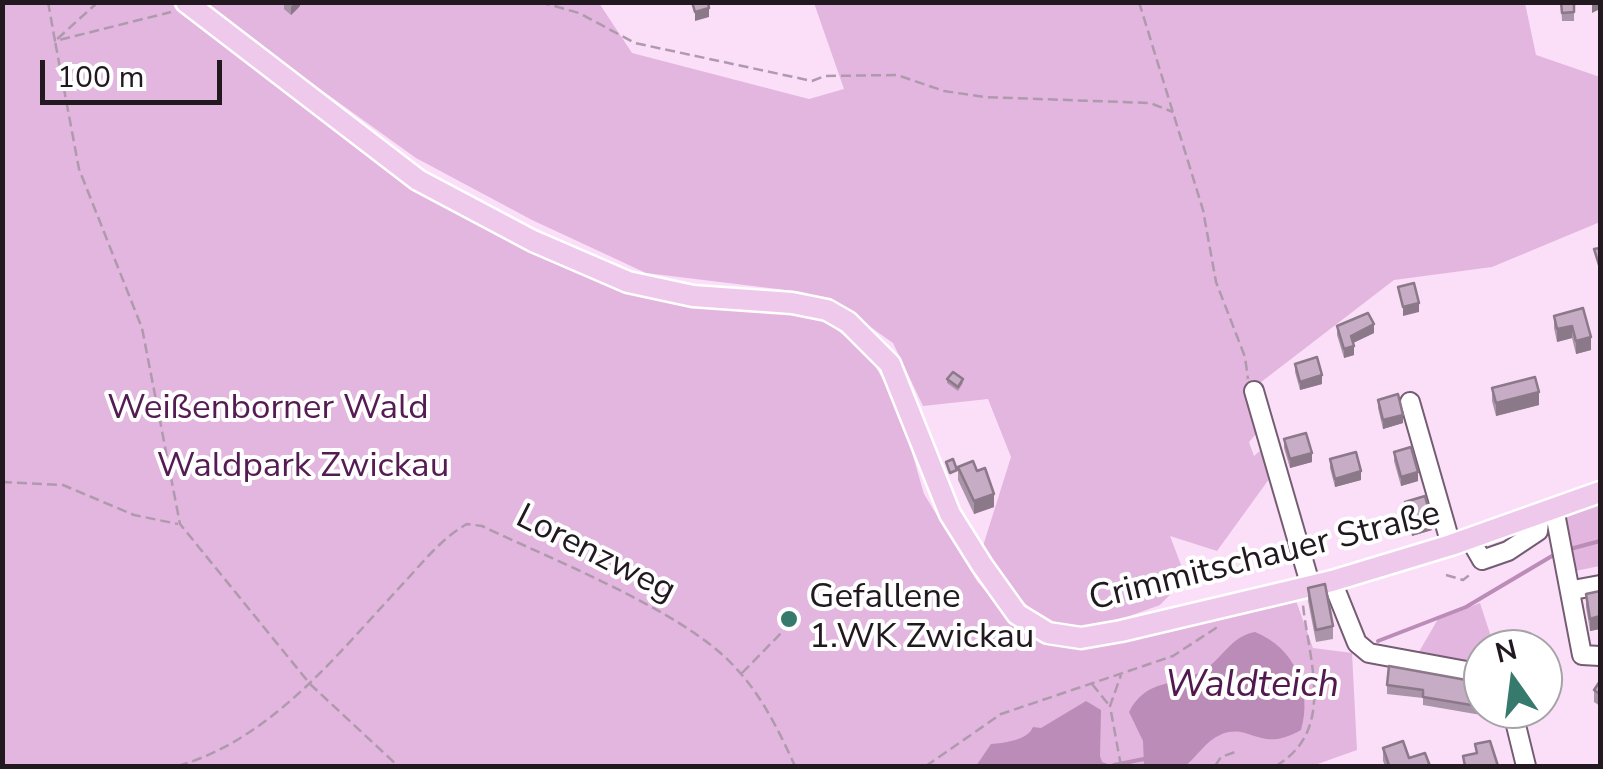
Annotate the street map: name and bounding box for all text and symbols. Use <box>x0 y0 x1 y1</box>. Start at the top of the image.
scale bar <box>45 40 228 102</box>
text: 100 m <box>57 57 144 98</box>
park label: Weißenborner Wald <box>107 389 429 431</box>
park label: Waldpark Zwickau <box>157 447 449 489</box>
street label: Crimmitschauer Straße <box>1085 494 1445 622</box>
street label: Lorenzweg <box>508 497 682 613</box>
place label: Gefallene 1.WK Zwickau <box>809 578 1034 660</box>
marker: Gefallene 1.WK Zwickau <box>778 608 800 630</box>
north arrow <box>1463 629 1563 729</box>
text: N <box>1491 631 1521 673</box>
water label: Waldteich <box>1165 664 1339 710</box>

